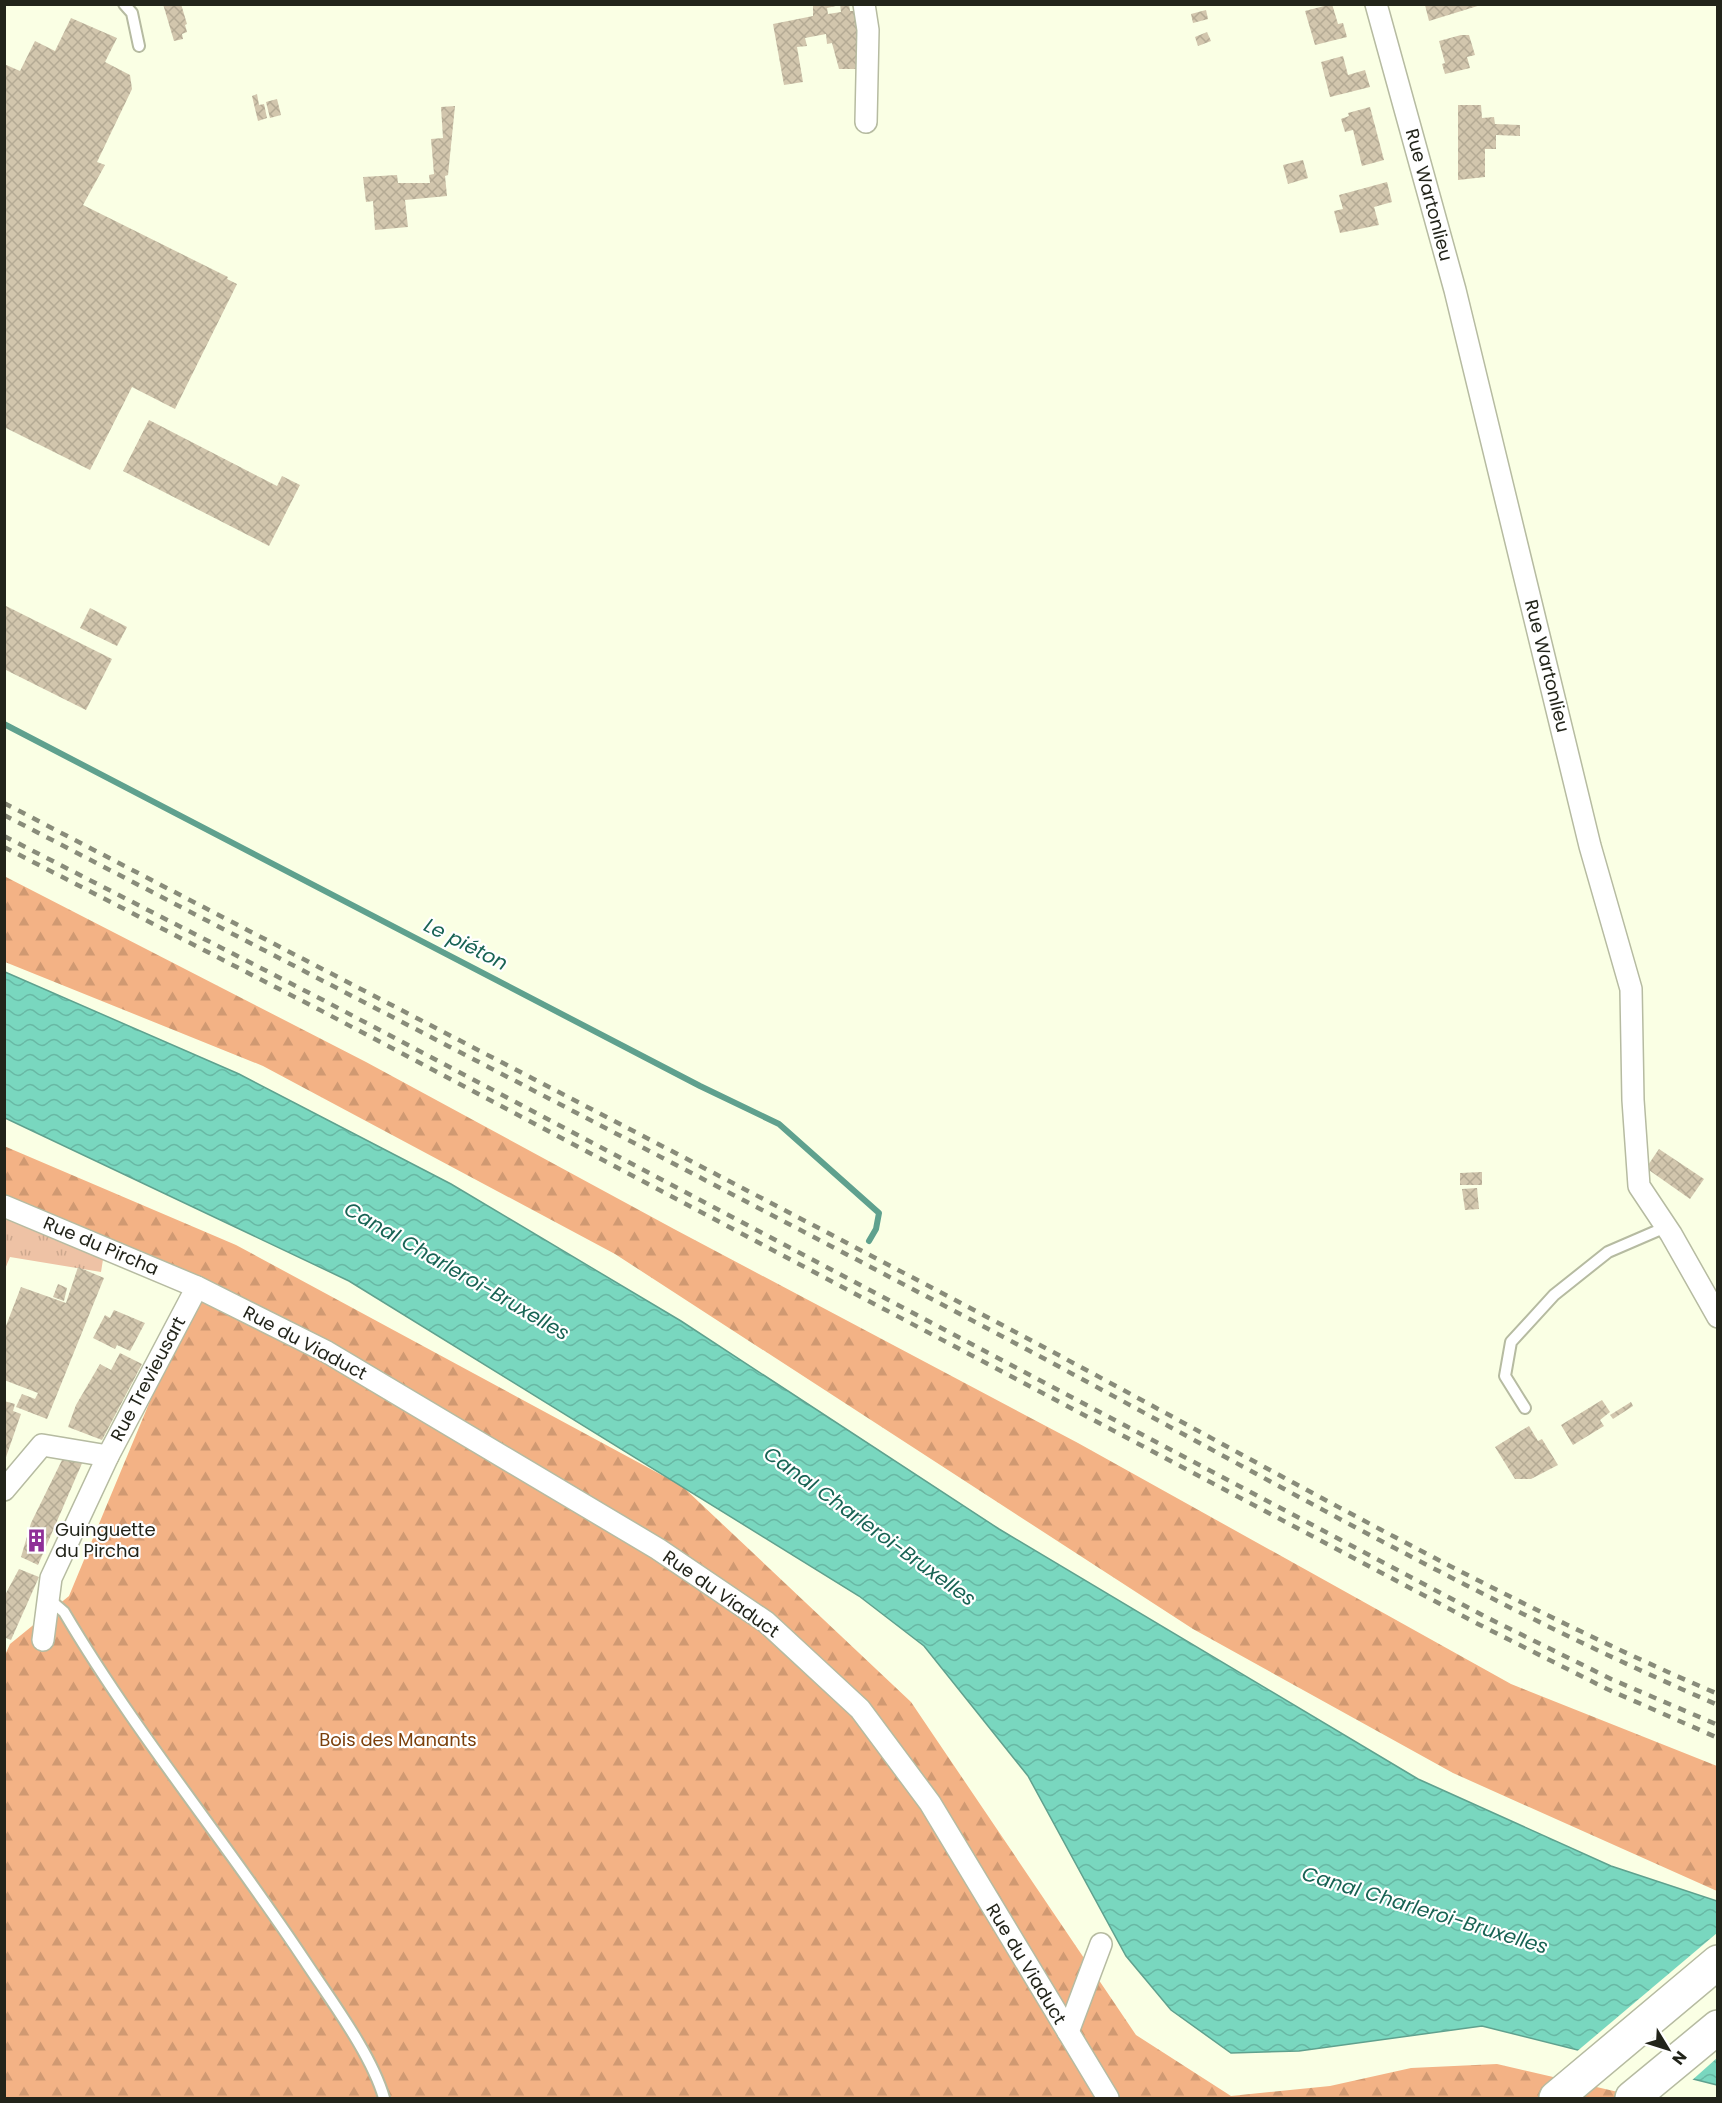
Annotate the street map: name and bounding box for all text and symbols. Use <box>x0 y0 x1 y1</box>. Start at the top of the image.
street label: Rue Wartonlieu <box>1400 126 1459 264</box>
street label: Rue Wartonlieu <box>1519 597 1576 735</box>
water label: Le piéton <box>419 911 513 977</box>
water label: Canal Charleroi-Bruxelles <box>339 1195 575 1347</box>
street label: Rue du Pircha <box>40 1210 163 1281</box>
street label: Rue du Viaduct <box>239 1299 372 1386</box>
street label: Rue Trevieusart <box>104 1312 191 1446</box>
water label: Canal Charleroi-Bruxelles <box>758 1439 982 1613</box>
place label: Guinguette du Pircha <box>55 1517 156 1563</box>
building icon: Guinguette du Pircha <box>24 1527 50 1553</box>
street label: Rue du Viaduct <box>658 1544 785 1643</box>
park label: Bois des Manants <box>319 1727 477 1752</box>
water label: Canal Charleroi-Bruxelles <box>1298 1859 1552 1961</box>
street label: Rue du Viaduct <box>980 1899 1072 2029</box>
north arrow <box>1638 2019 1698 2079</box>
text: N <box>1667 2046 1692 2070</box>

